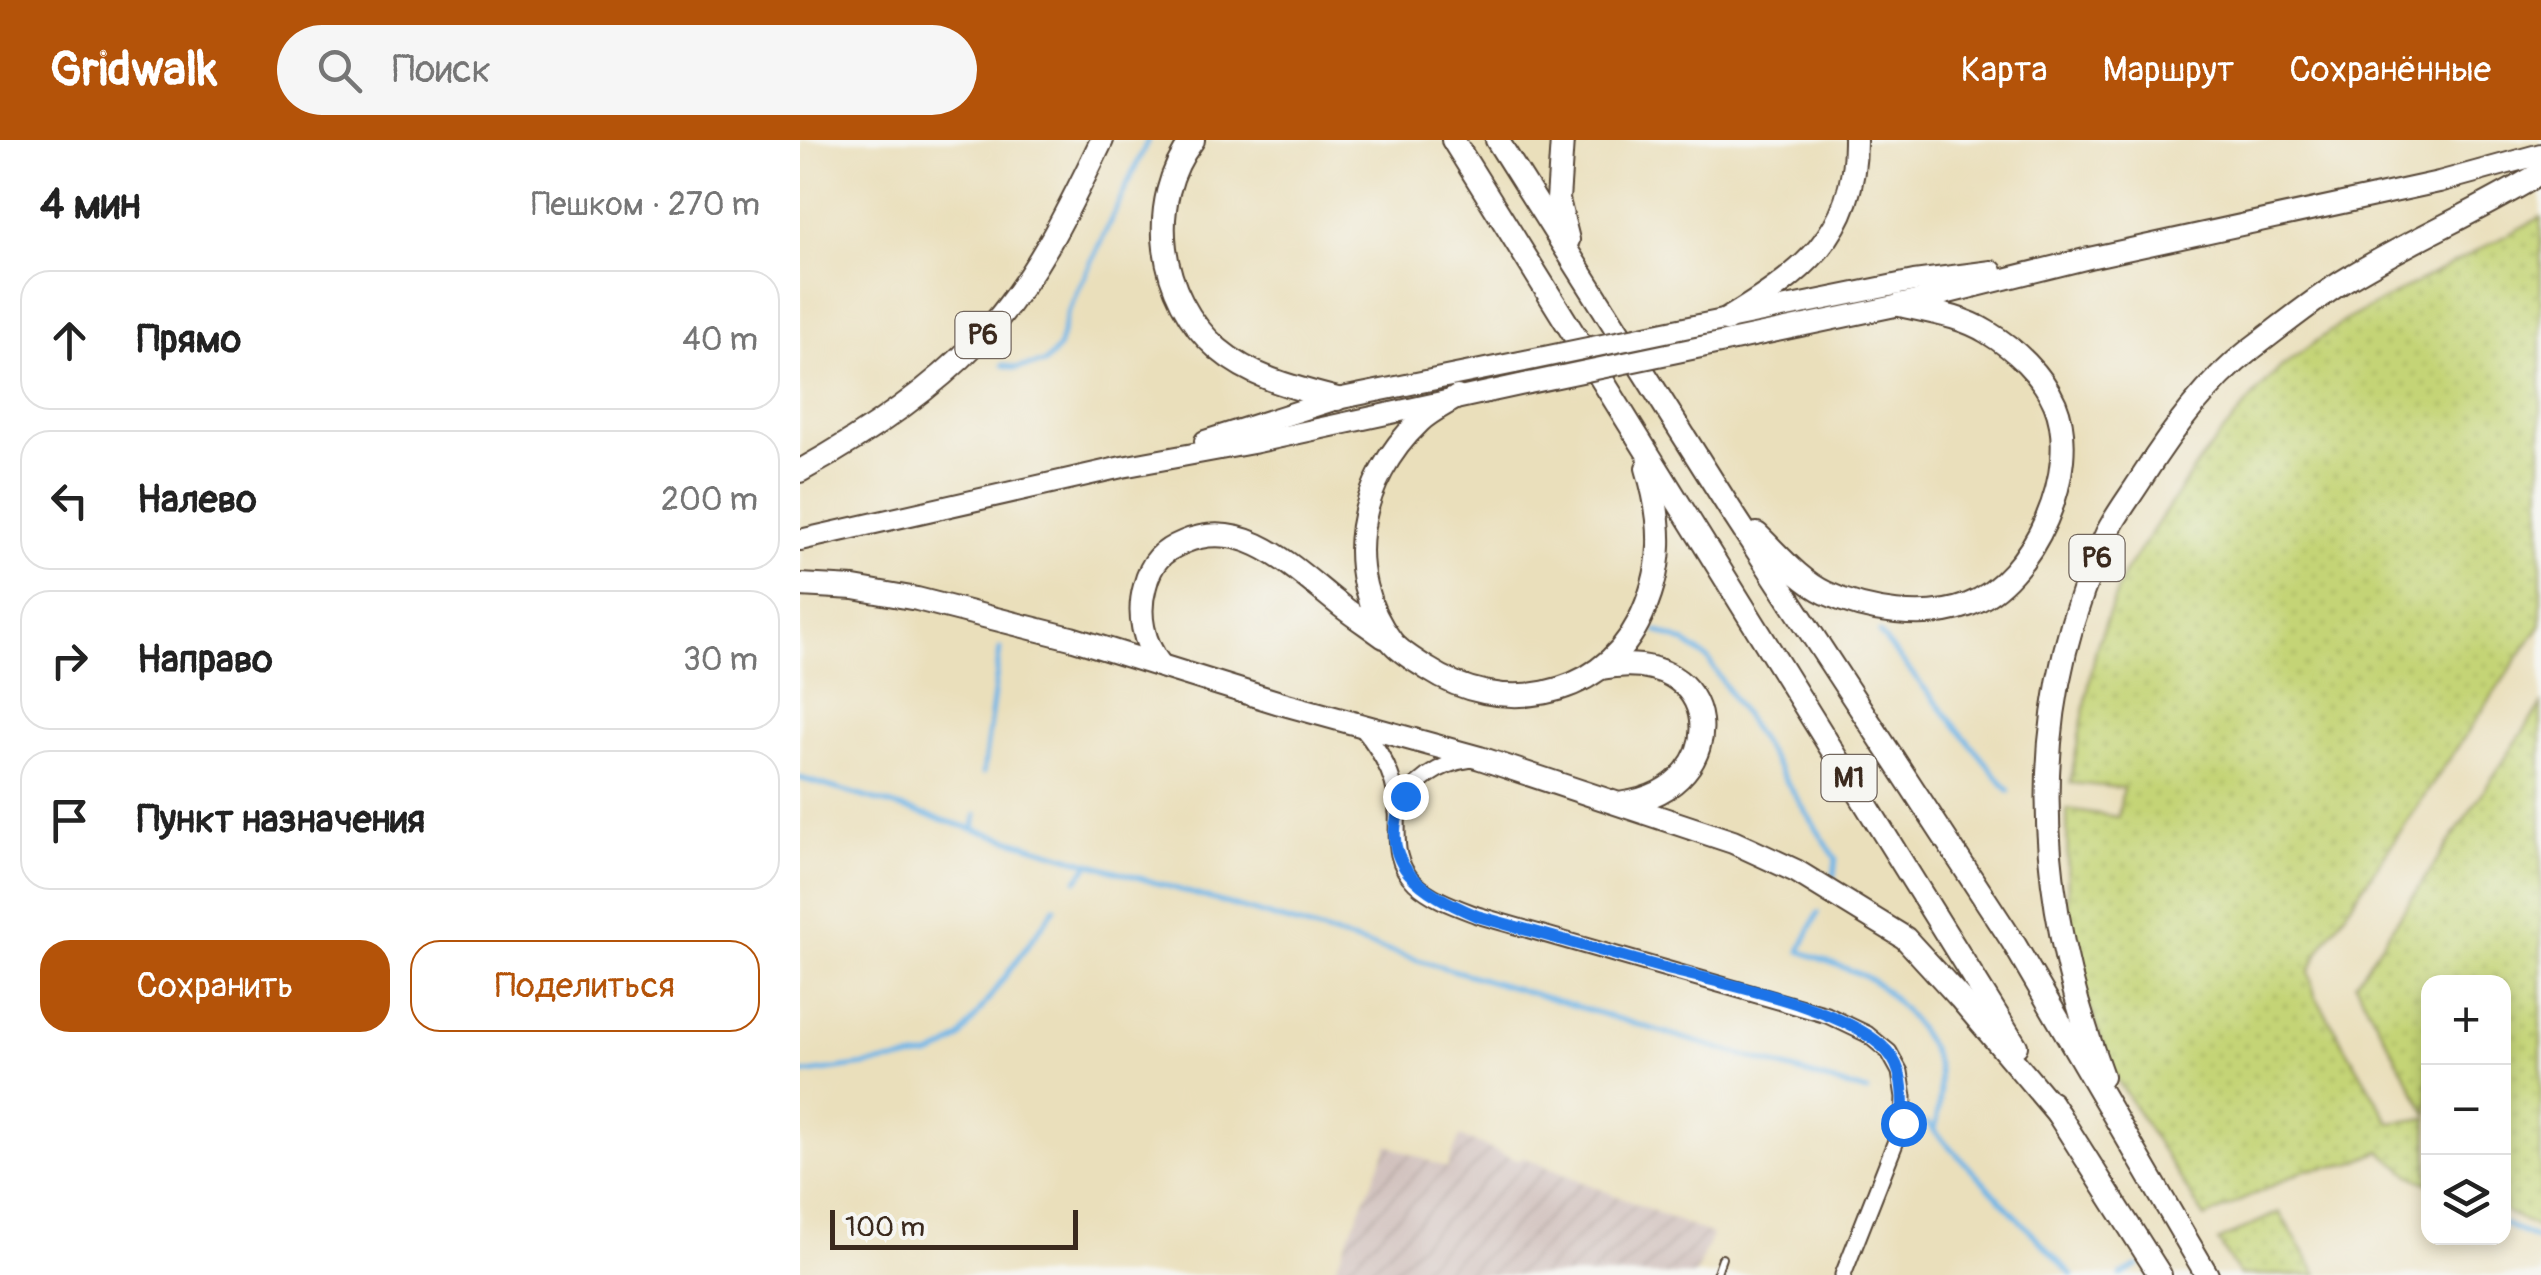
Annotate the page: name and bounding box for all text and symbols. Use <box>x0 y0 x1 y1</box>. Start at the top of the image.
search box <box>277 25 977 115</box>
text: Gridwalk <box>50 40 217 100</box>
icon: search <box>312 43 367 98</box>
text: Поиск <box>392 46 491 94</box>
text: Карта <box>1961 48 2047 92</box>
text: Маршрут <box>2102 48 2234 92</box>
text: Сохранённые <box>2289 48 2491 92</box>
text: 4 мин <box>40 179 141 231</box>
text: Пешком · 270 m <box>531 185 760 225</box>
road number: Р6 <box>956 312 1010 358</box>
icon: ahead <box>42 313 97 368</box>
text: Прямо <box>137 316 241 364</box>
text: 40 m <box>682 320 758 360</box>
icon: left <box>42 473 97 528</box>
text: Налево <box>137 476 257 524</box>
text: 200 m <box>661 480 758 520</box>
road number: Р6 <box>2070 535 2124 581</box>
icon: right <box>42 633 97 688</box>
text: Направо <box>137 636 273 684</box>
text: 30 m <box>683 640 758 680</box>
road number: М1 <box>1822 755 1876 801</box>
route end <box>1383 774 1429 820</box>
icon: arrive <box>42 793 97 848</box>
text: Пункт назначения <box>137 796 425 844</box>
button: Сохранить <box>40 940 390 1032</box>
button: Поделиться <box>410 940 760 1032</box>
map controls <box>2421 975 2511 1245</box>
button: + <box>2421 975 2511 1065</box>
button: − <box>2421 1065 2511 1155</box>
route start <box>1881 1101 1927 1147</box>
button: layers <box>2421 1155 2511 1245</box>
scale bar <box>830 1205 1078 1250</box>
text: 100 m <box>845 1210 925 1245</box>

